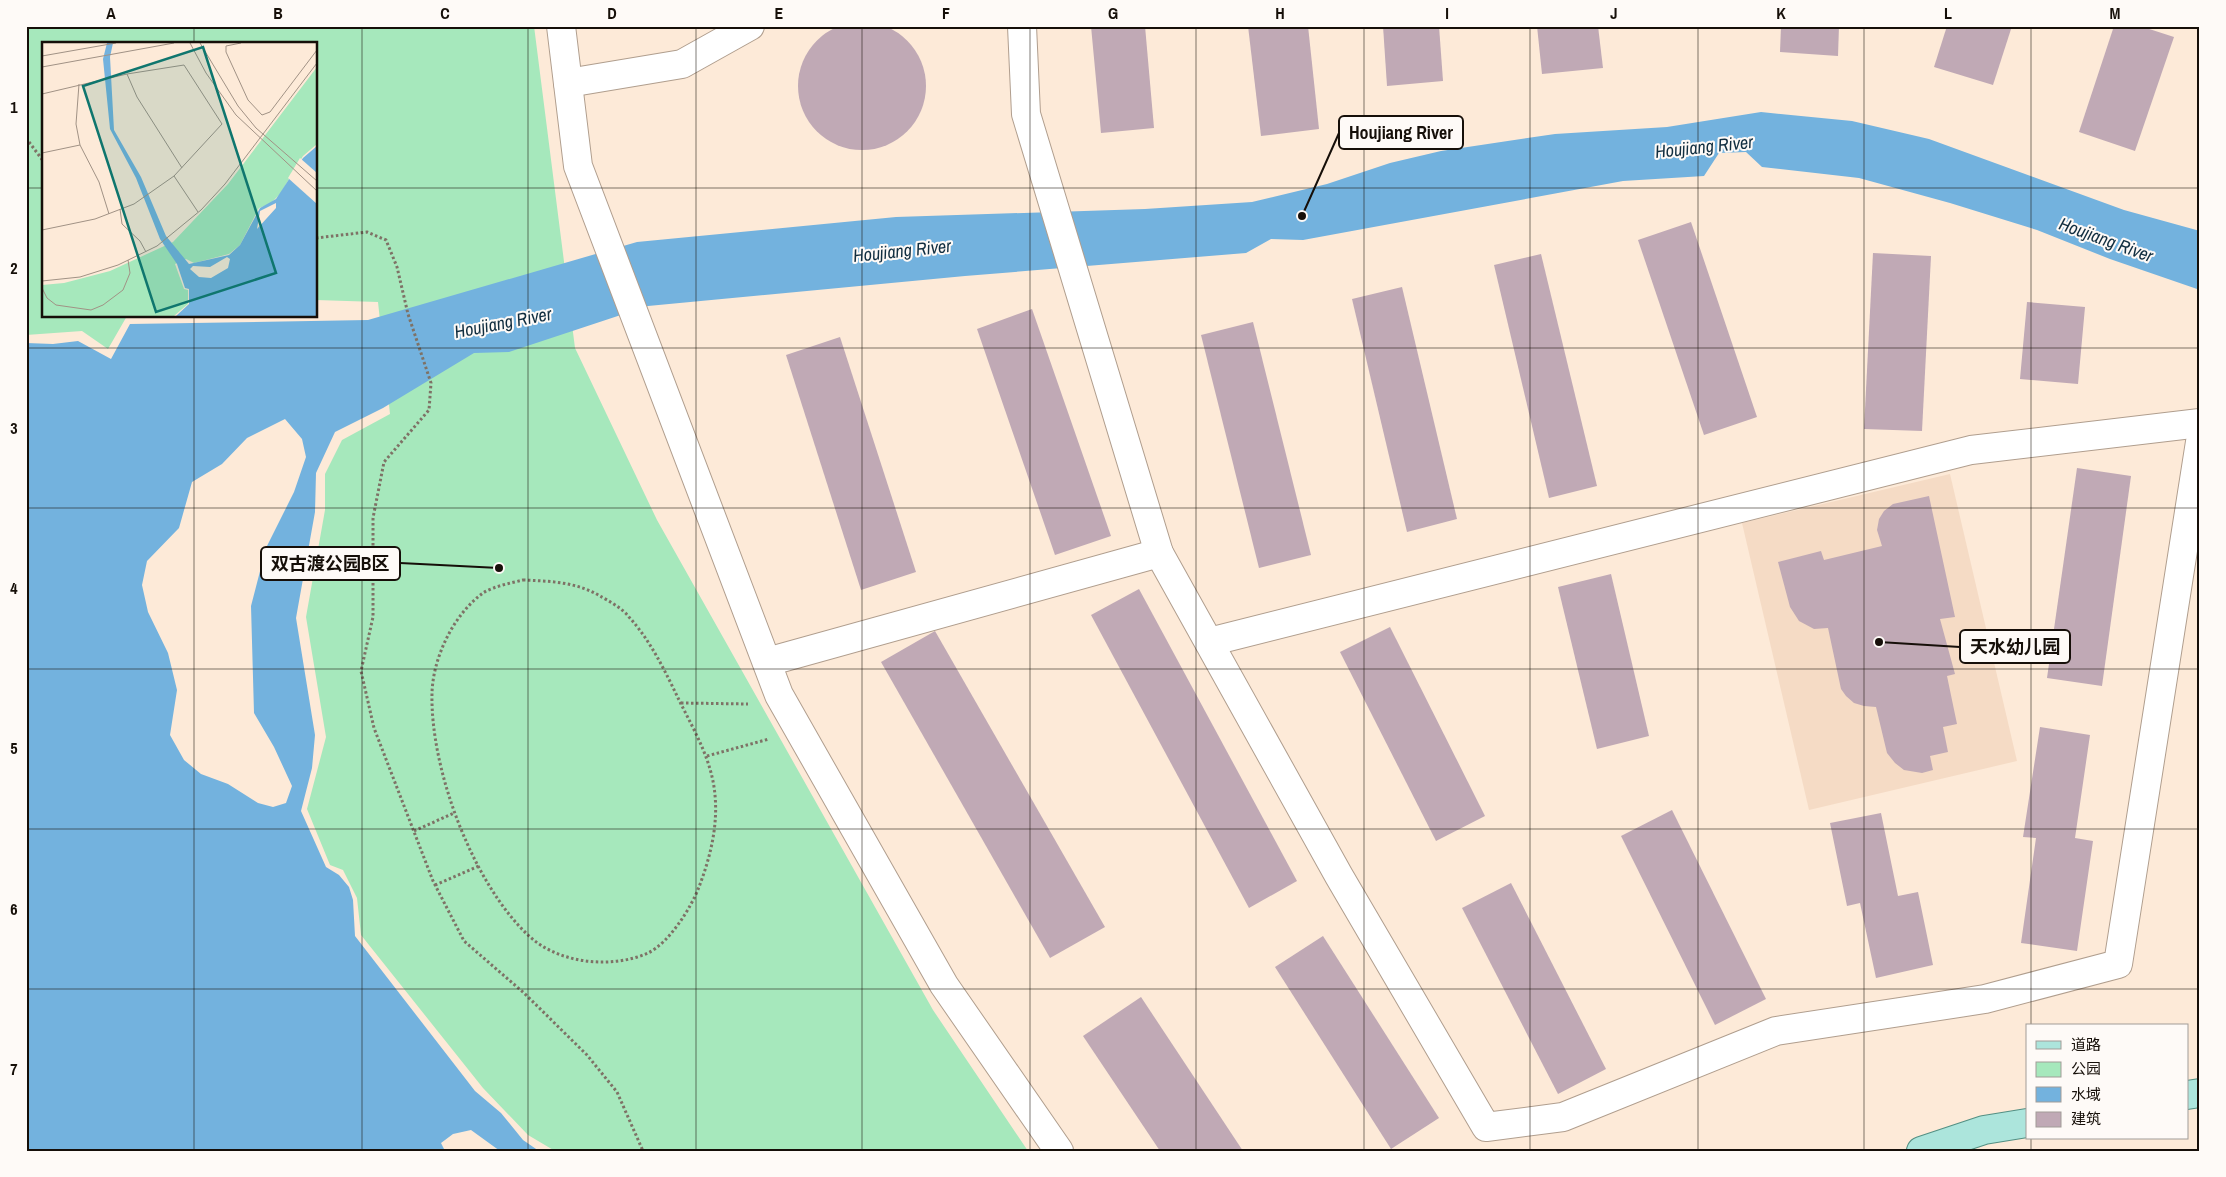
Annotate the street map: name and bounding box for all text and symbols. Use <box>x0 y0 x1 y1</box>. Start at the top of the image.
text: A <box>106 2 116 24</box>
text: B <box>273 2 283 24</box>
text: C <box>440 2 450 24</box>
text: D <box>607 2 617 24</box>
text: E <box>775 2 784 24</box>
text: F <box>942 2 950 24</box>
text: G <box>1108 2 1118 24</box>
text: H <box>1275 2 1285 24</box>
text: I <box>1445 2 1449 24</box>
text: J <box>1610 2 1618 24</box>
text: K <box>1776 2 1786 24</box>
text: L <box>1944 2 1952 24</box>
text: M <box>2110 2 2121 24</box>
inset map <box>42 42 318 318</box>
text: 1 <box>10 96 18 118</box>
callout: Houjiang River <box>1339 116 1463 149</box>
text: Houjiang River <box>1349 120 1453 145</box>
water label: Houjiang River <box>1654 129 1755 164</box>
water label: Houjiang River <box>2056 211 2158 268</box>
water label: Houjiang River <box>852 233 953 268</box>
text: 2 <box>10 257 18 279</box>
water label: Houjiang River <box>452 301 555 344</box>
text: 3 <box>10 417 18 439</box>
callout: 双古渡公园B区 <box>261 547 400 580</box>
text: 双古渡公园B区 <box>271 551 389 576</box>
text: 4 <box>10 577 18 599</box>
callout: 天水幼儿园 <box>1960 630 2070 663</box>
text: 天水幼儿园 <box>1970 634 2060 659</box>
text: 5 <box>10 737 18 759</box>
text: 6 <box>10 898 18 920</box>
legend <box>2026 1024 2188 1140</box>
text: 道路 <box>2071 1034 2101 1055</box>
text: 7 <box>10 1058 18 1080</box>
text: 公园 <box>2071 1058 2101 1079</box>
text: 水域 <box>2071 1084 2101 1105</box>
text: 建筑 <box>2071 1108 2101 1129</box>

